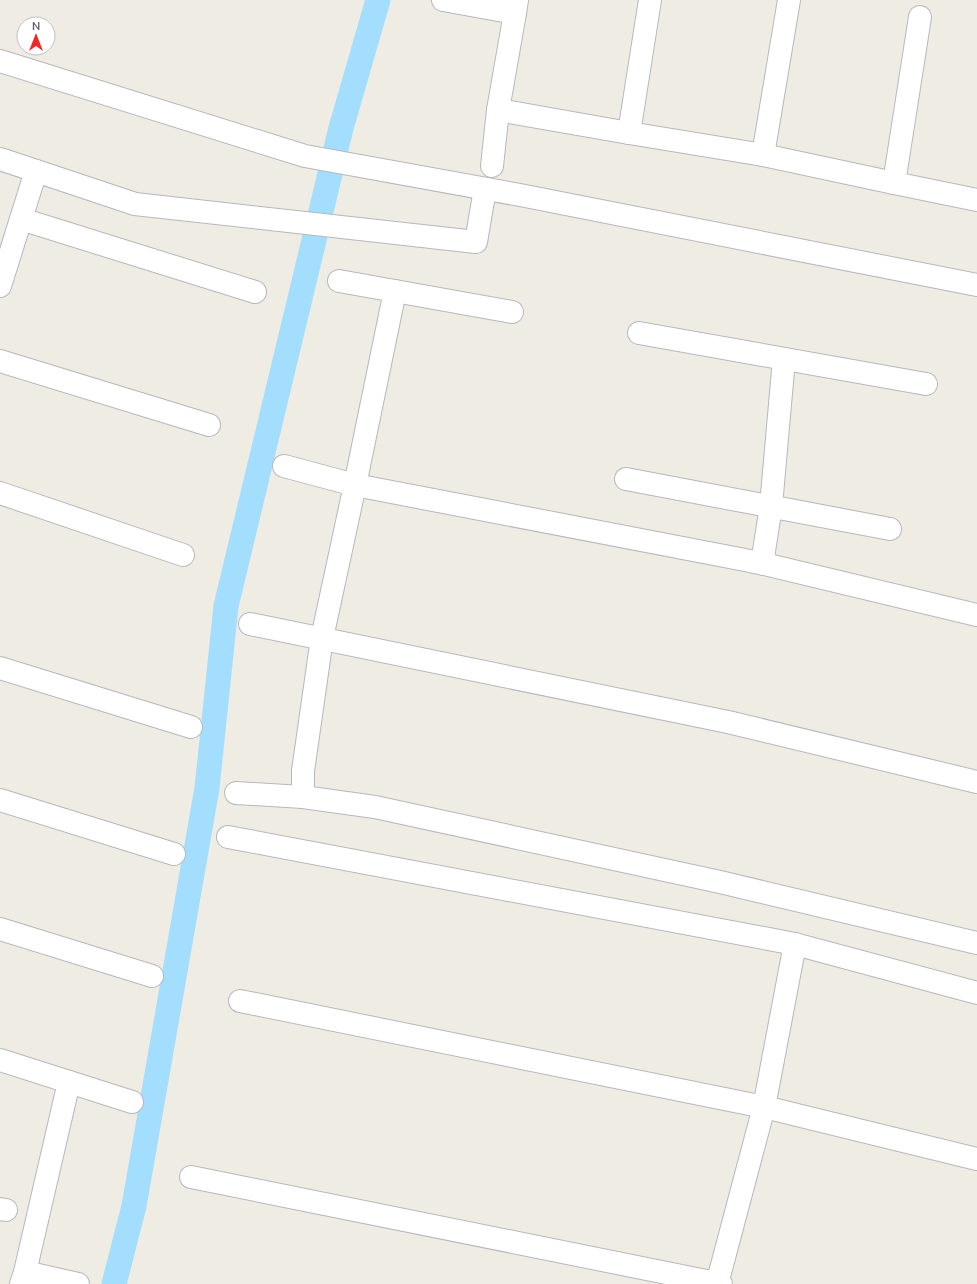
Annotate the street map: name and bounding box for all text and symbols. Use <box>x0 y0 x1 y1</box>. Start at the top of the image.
north arrow <box>16 16 56 56</box>
text: N <box>32 19 40 34</box>

